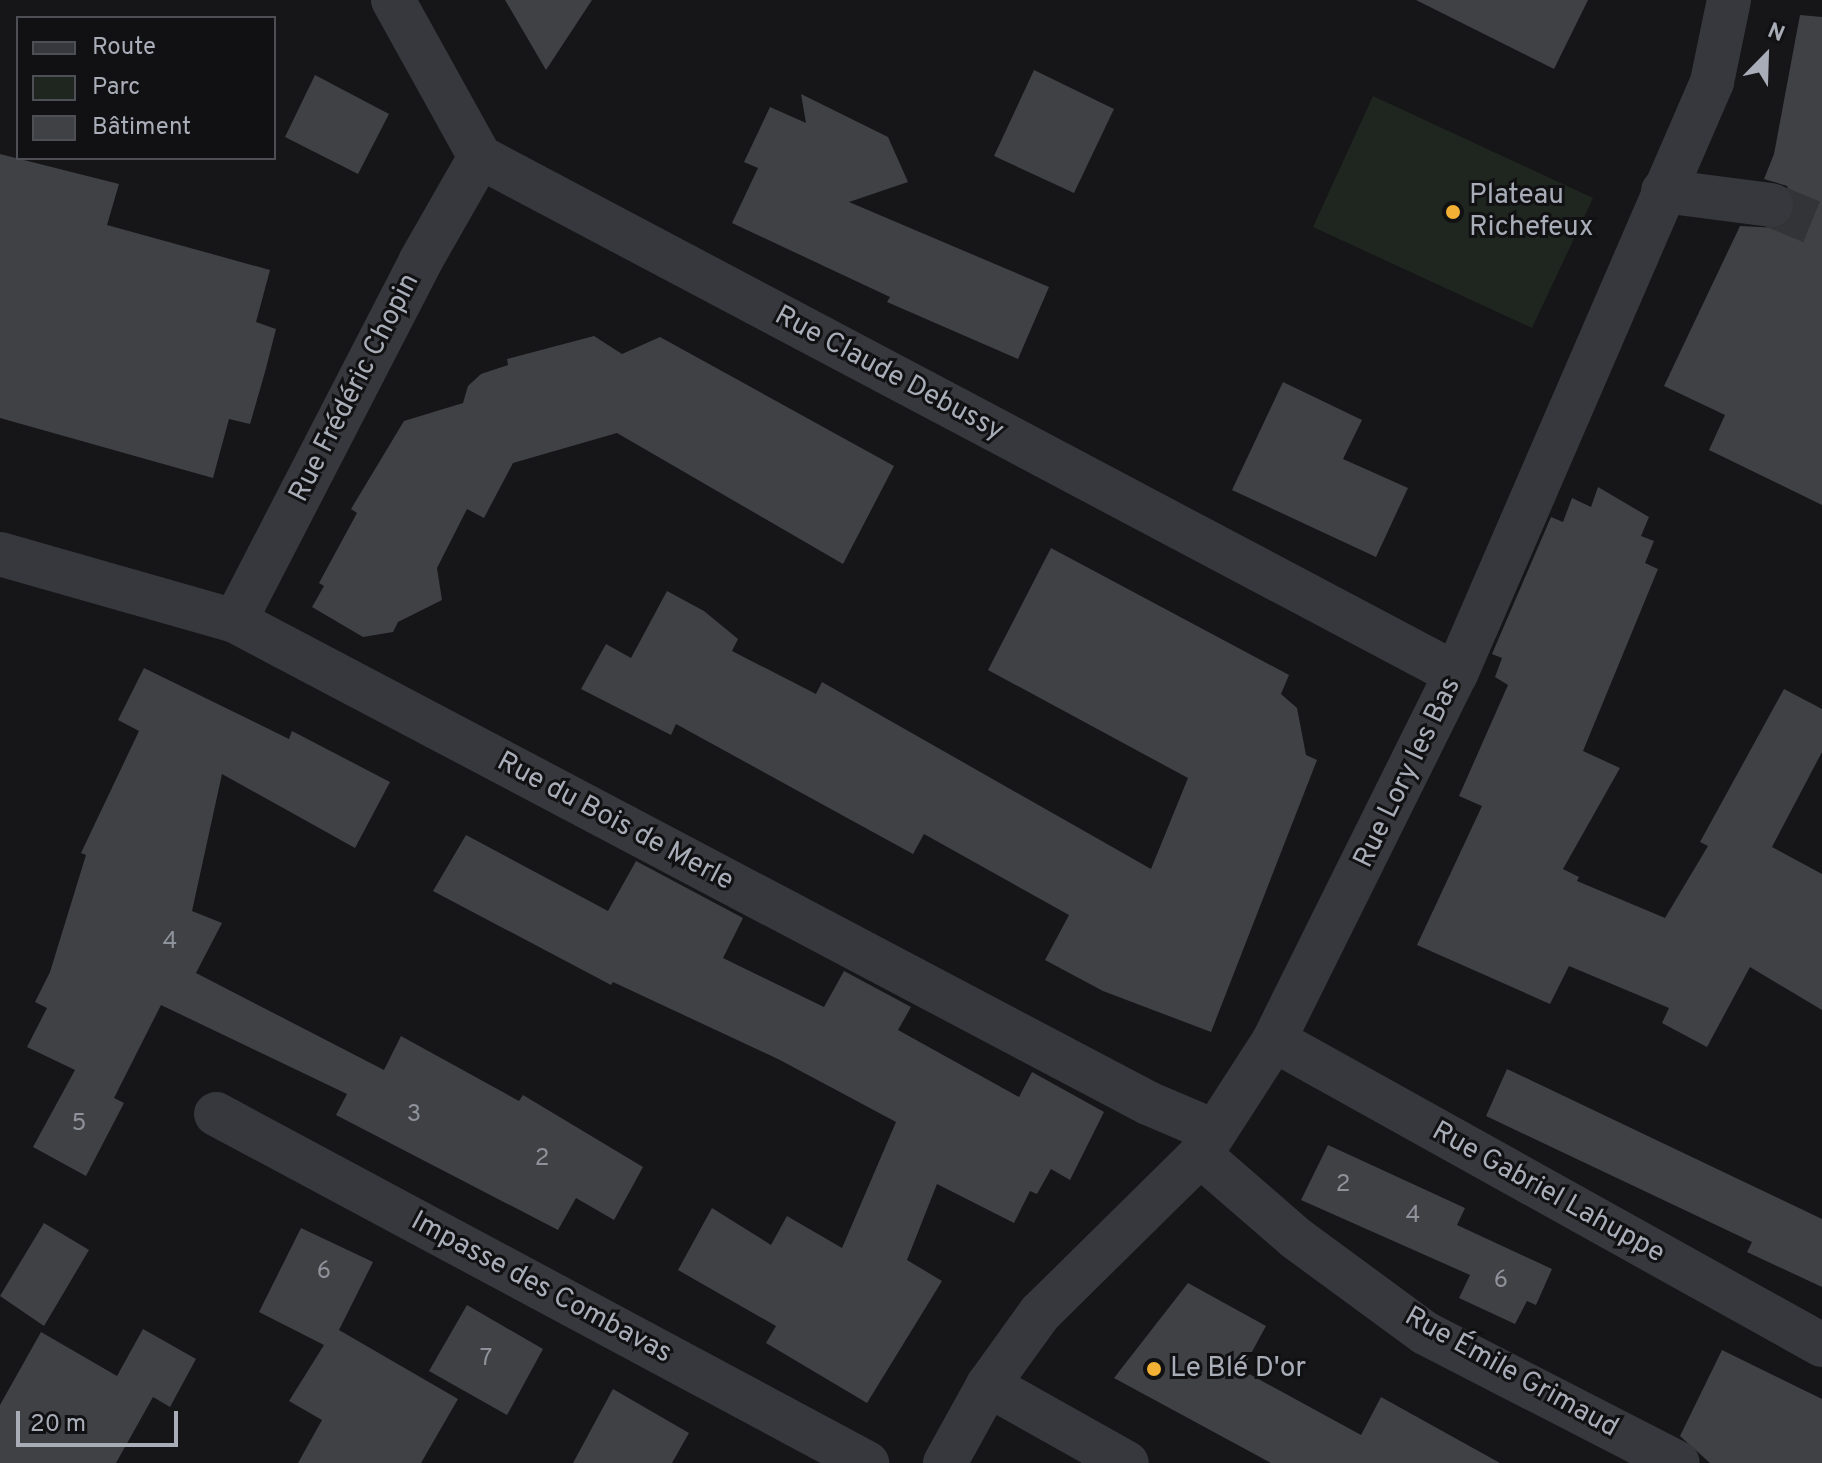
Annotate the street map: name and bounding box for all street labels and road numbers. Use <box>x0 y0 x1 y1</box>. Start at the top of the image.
street label: Rue Frédéric Chopin <box>283 268 427 508</box>
street label: Rue Claude Debussy <box>769 299 1009 449</box>
street label: Rue Lory les Bas <box>1347 672 1469 874</box>
street label: Rue du Bois de Merle <box>491 745 739 899</box>
street label: Rue Gabriel Lahuppe <box>1426 1115 1670 1271</box>
street label: Impasse des Combavas <box>405 1205 677 1371</box>
street label: Rue Émile Grimaud <box>1398 1300 1624 1446</box>

